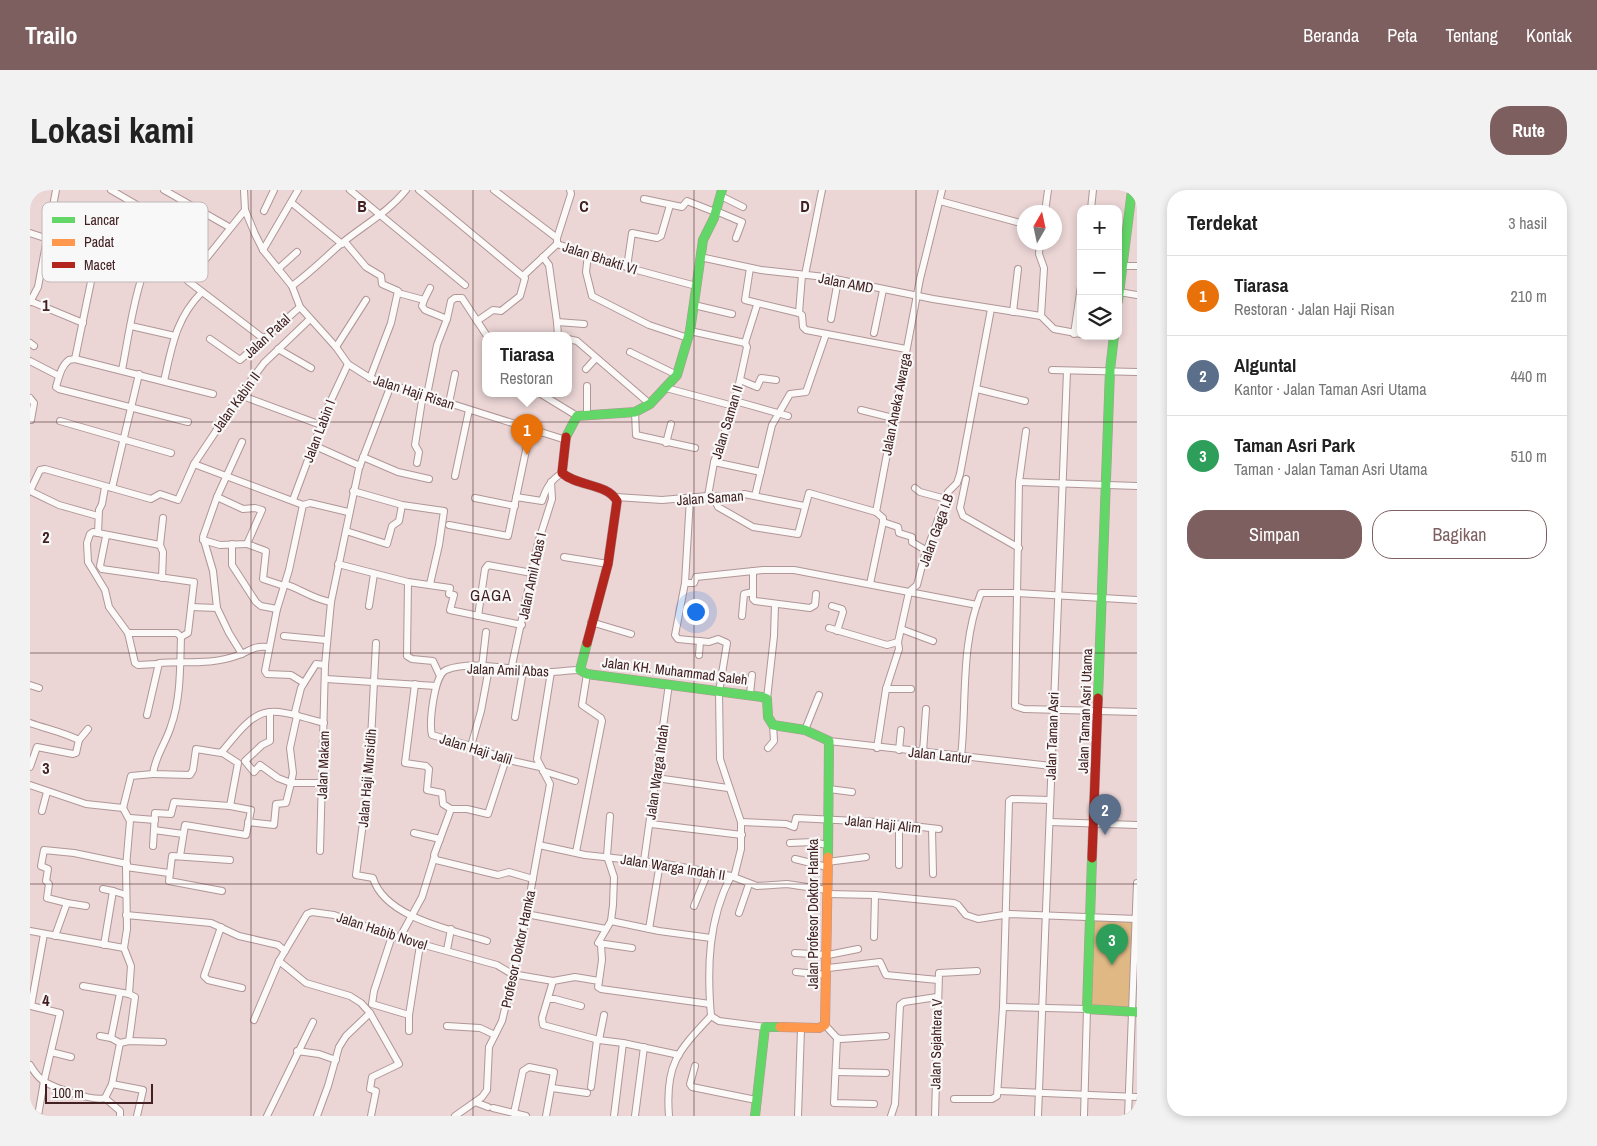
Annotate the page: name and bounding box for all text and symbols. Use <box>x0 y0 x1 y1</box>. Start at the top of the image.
text: Trailo <box>25 19 78 51</box>
text: Beranda <box>1303 23 1359 48</box>
text: Peta <box>1387 23 1418 48</box>
text: Tentang <box>1446 23 1498 48</box>
text: Kontak <box>1526 23 1572 48</box>
button: Rute <box>1490 106 1567 155</box>
text: Lokasi kami <box>30 107 194 154</box>
text: B <box>357 195 367 217</box>
text: C <box>579 195 589 217</box>
text: D <box>800 195 810 217</box>
legend <box>42 202 208 282</box>
north arrow <box>1017 205 1062 250</box>
map controls <box>1077 205 1122 340</box>
button: + <box>1077 205 1122 250</box>
text: Terdekat <box>1187 208 1258 237</box>
text: Lancar <box>84 211 119 229</box>
text: 3 hasil <box>1508 212 1547 234</box>
text: Padat <box>84 233 114 251</box>
street label: Jalan Bhakti VI <box>560 238 640 278</box>
button: − <box>1077 250 1122 295</box>
text: Macet <box>84 256 115 274</box>
street label: Jalan AMD <box>817 269 875 297</box>
text: Tiarasa <box>1234 272 1288 298</box>
text: 1 <box>1199 285 1207 307</box>
text: 210 m <box>1511 285 1547 307</box>
text: 1 <box>42 294 50 316</box>
button: layers <box>1077 295 1122 340</box>
text: Restoran · Jalan Haji Risan <box>1234 298 1394 320</box>
street label: Jalan Patal <box>240 310 294 362</box>
popup <box>482 332 572 397</box>
text: Tiarasa <box>500 341 554 367</box>
street label: Jalan Aneka Awarga <box>877 351 915 457</box>
text: Alguntal <box>1234 352 1296 378</box>
text: 2 <box>1199 365 1207 387</box>
text: 440 m <box>1511 365 1547 387</box>
text: Restoran <box>500 367 553 389</box>
street label: Jalan Kabin II <box>208 368 264 436</box>
street label: Jalan Haji Risan <box>371 370 457 414</box>
text: Kantor · Jalan Taman Asri Utama <box>1234 378 1427 400</box>
street label: Jalan Saman II <box>707 383 747 461</box>
street label: Jalan Labin I <box>299 397 339 465</box>
pin: 1 <box>511 414 543 455</box>
text: Taman Asri Park <box>1234 432 1355 458</box>
text: 3 <box>1199 445 1207 467</box>
text: 510 m <box>1511 445 1547 467</box>
text: Taman · Jalan Taman Asri Utama <box>1234 458 1428 480</box>
street label: Jalan Saman <box>676 487 744 509</box>
street label: Jalan Gaga I.B <box>915 491 958 569</box>
button: Simpan <box>1187 510 1362 559</box>
button: Bagikan <box>1372 510 1547 559</box>
text: 2 <box>42 526 50 548</box>
street label: Jalan Amil Abas I <box>514 531 550 621</box>
district label: GAGA <box>470 584 512 606</box>
your location <box>683 599 709 625</box>
street label: Jalan Taman Asri Utama <box>1074 648 1096 774</box>
street label: Jalan KH. Muhammad Saleh <box>601 653 749 689</box>
street label: Jalan Amil Abas <box>467 660 549 680</box>
street label: Jalan Taman Asri <box>1041 692 1063 780</box>
street label: Jalan Warga Indah <box>641 723 673 821</box>
street label: Jalan Haji Mursidih <box>354 728 380 828</box>
street label: Jalan Haji Jalil <box>438 729 514 769</box>
street label: Jalan Makam <box>313 731 333 799</box>
street label: Jalan Lantur <box>908 743 973 767</box>
text: 3 <box>42 757 50 779</box>
pin: 2 <box>1089 794 1121 835</box>
street label: Jalan Haji Alim <box>844 811 922 837</box>
street label: Jalan Profesor Doktor Hamka <box>804 838 822 989</box>
street label: Jalan Warga Indah II <box>619 850 727 884</box>
street label: Profesor Doktor Hamka <box>497 888 539 1010</box>
street label: Jalan Habib Novel <box>335 908 429 954</box>
pin: 3 <box>1096 924 1128 965</box>
text: 4 <box>42 989 50 1011</box>
street label: Jalan Sejahtera V <box>926 998 946 1089</box>
scale bar <box>45 1081 152 1104</box>
text: 100 m <box>52 1084 84 1102</box>

